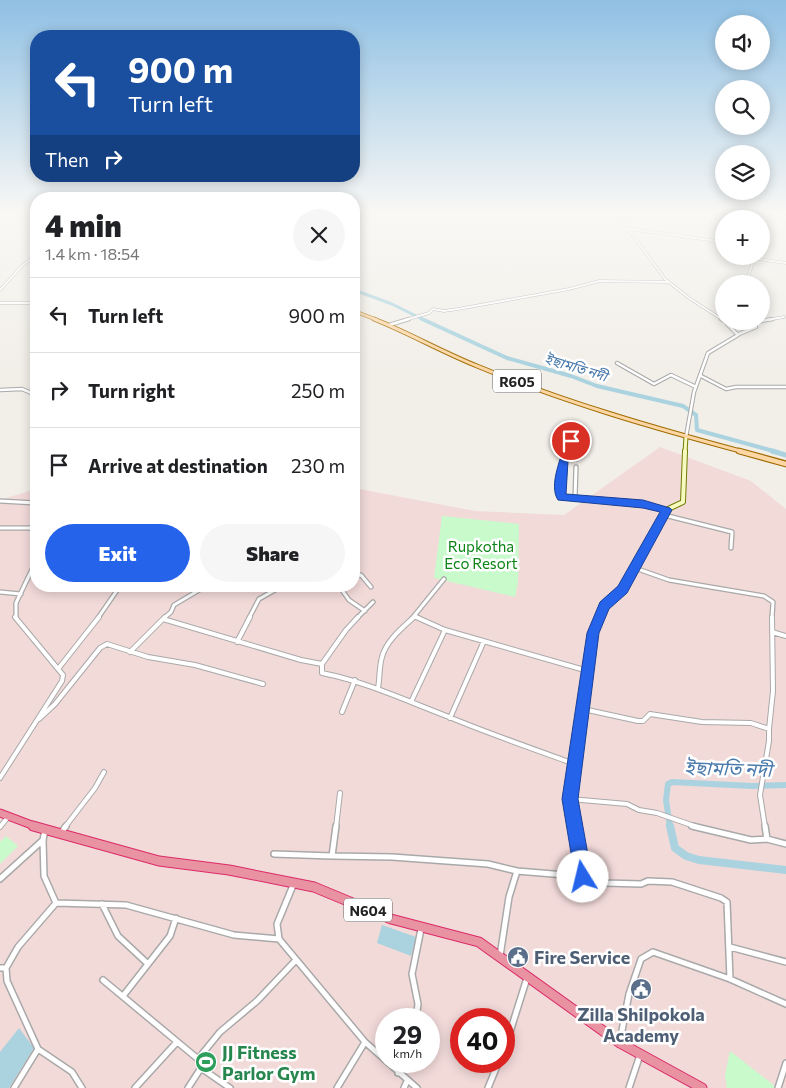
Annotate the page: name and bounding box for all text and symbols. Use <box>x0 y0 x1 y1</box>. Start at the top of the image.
map controls <box>715 15 770 330</box>
button: sound <box>715 15 770 70</box>
text: 900 m <box>128 47 233 90</box>
icon: left <box>45 50 110 115</box>
button: search <box>715 80 770 135</box>
text: Turn left <box>128 90 213 117</box>
icon: right <box>99 145 127 173</box>
button: layers <box>715 145 770 200</box>
text: Then <box>45 148 89 171</box>
text: 4 min <box>45 206 122 243</box>
button: close <box>293 209 345 261</box>
button: + <box>715 210 770 265</box>
text: 1.4 km · 18:54 <box>45 244 140 263</box>
button: − <box>715 275 770 330</box>
icon: left <box>45 301 73 329</box>
text: Turn left <box>88 304 163 327</box>
text: 900 m <box>288 304 345 327</box>
water label: ইছামতি নদী <box>543 349 612 386</box>
road number: R605 <box>493 370 541 392</box>
icon: right <box>45 376 73 404</box>
text: Turn right <box>88 379 175 402</box>
text: 250 m <box>291 379 345 402</box>
pin <box>550 420 592 462</box>
icon: arrive <box>557 427 585 455</box>
icon: arrive <box>45 451 73 479</box>
text: Arrive at destination <box>88 454 268 477</box>
text: 230 m <box>291 454 345 477</box>
button: Exit <box>45 524 190 582</box>
button: Share <box>200 524 345 582</box>
park label: Rupkotha Eco Resort <box>444 537 518 572</box>
water label: ইছামতি নদী <box>684 755 776 781</box>
position arrow <box>556 850 608 902</box>
road number: N604 <box>344 898 392 922</box>
public building icon: Fire Service <box>506 945 530 969</box>
place label: Fire Service <box>534 946 630 968</box>
public building icon: Zilla Shilpokola Academy <box>629 977 653 1001</box>
place label: Zilla Shilpokola Academy <box>577 1003 705 1046</box>
speed limit sign: 40 <box>450 1008 515 1073</box>
text: 29 <box>393 1019 422 1049</box>
place label: JJ Fitness Parlor Gym <box>222 1041 315 1084</box>
text: km/h <box>393 1046 422 1060</box>
sports icon: JJ Fitness Parlor Gym <box>194 1050 218 1074</box>

